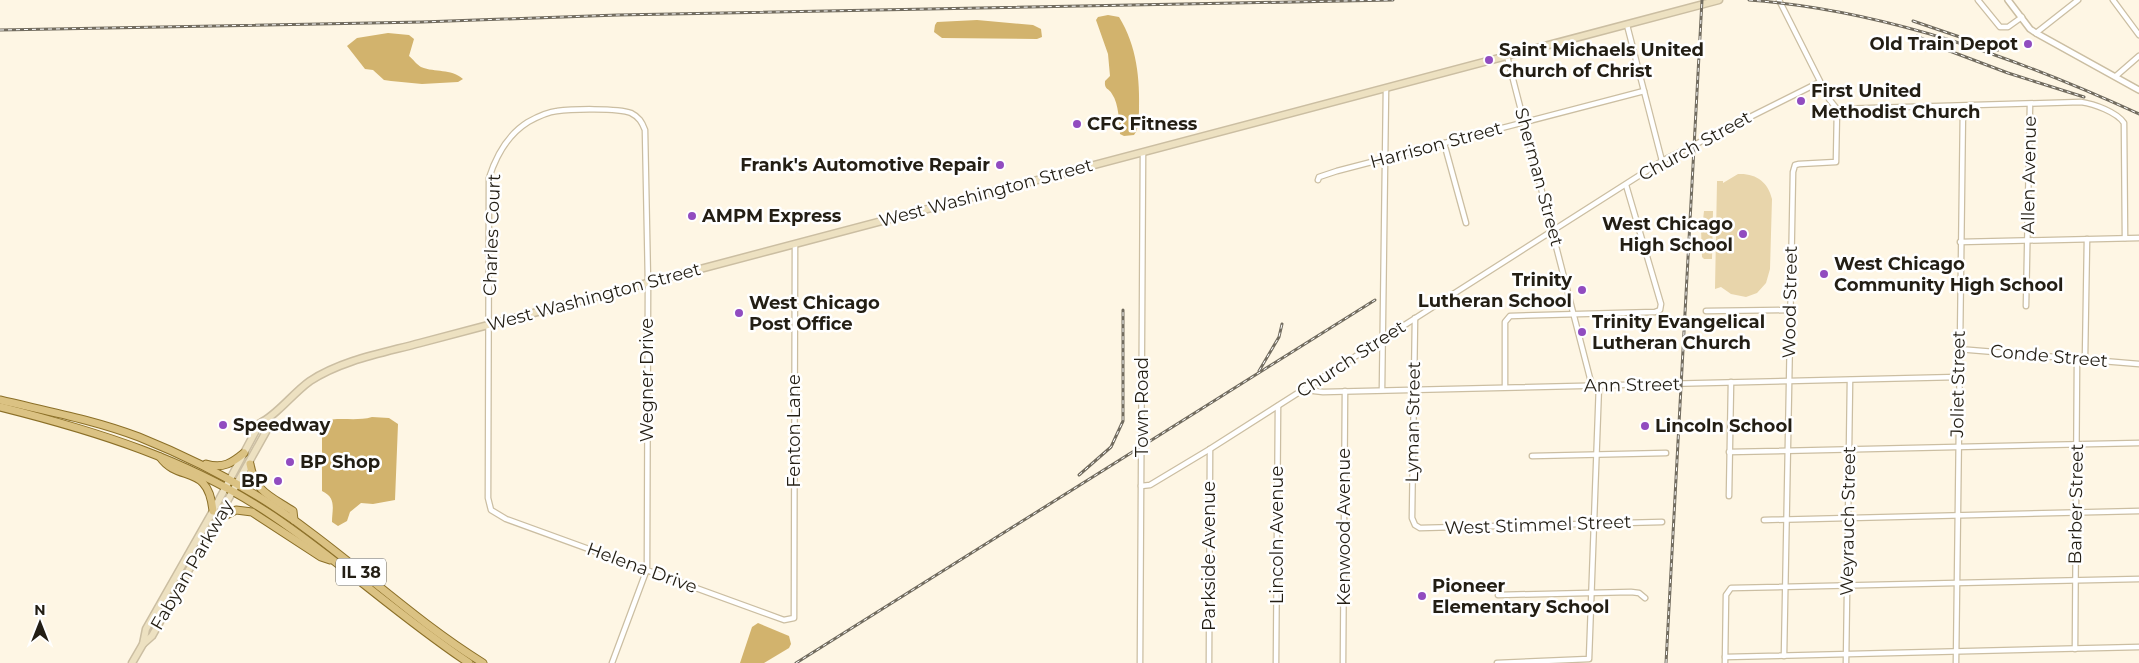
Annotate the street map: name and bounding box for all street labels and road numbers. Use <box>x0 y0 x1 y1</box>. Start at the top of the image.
street label: Sherman Street <box>1510 105 1568 249</box>
street label: Church Street <box>1635 106 1755 186</box>
street label: Allen Avenue <box>2017 116 2041 234</box>
street label: Harrison Street <box>1368 117 1504 173</box>
street label: West Washington Street <box>877 154 1095 232</box>
street label: Charles Court <box>479 173 505 297</box>
street label: Wood Street <box>1778 245 1802 359</box>
street label: West Washington Street <box>485 258 703 336</box>
street label: Church Street <box>1292 316 1410 402</box>
street label: Wegner Drive <box>636 318 658 442</box>
street label: Joliet Street <box>1946 330 1970 439</box>
street label: Conde Street <box>1989 340 2109 372</box>
street label: Town Road <box>1131 357 1153 457</box>
street label: Lyman Street <box>1401 361 1425 483</box>
street label: Ann Street <box>1584 373 1680 397</box>
street label: Fenton Lane <box>783 374 805 488</box>
street label: Barber Street <box>2064 443 2088 565</box>
street label: Weyrauch Street <box>1836 446 1860 596</box>
street label: Kenwood Avenue <box>1333 448 1355 606</box>
street label: Lincoln Avenue <box>1266 466 1288 604</box>
street label: Parkside Avenue <box>1198 481 1220 631</box>
street label: Fabyan Parkway <box>146 496 238 634</box>
street label: West Stimmel Street <box>1444 511 1632 539</box>
street label: Helena Drive <box>584 538 700 598</box>
road number: IL 38 <box>336 558 386 586</box>

